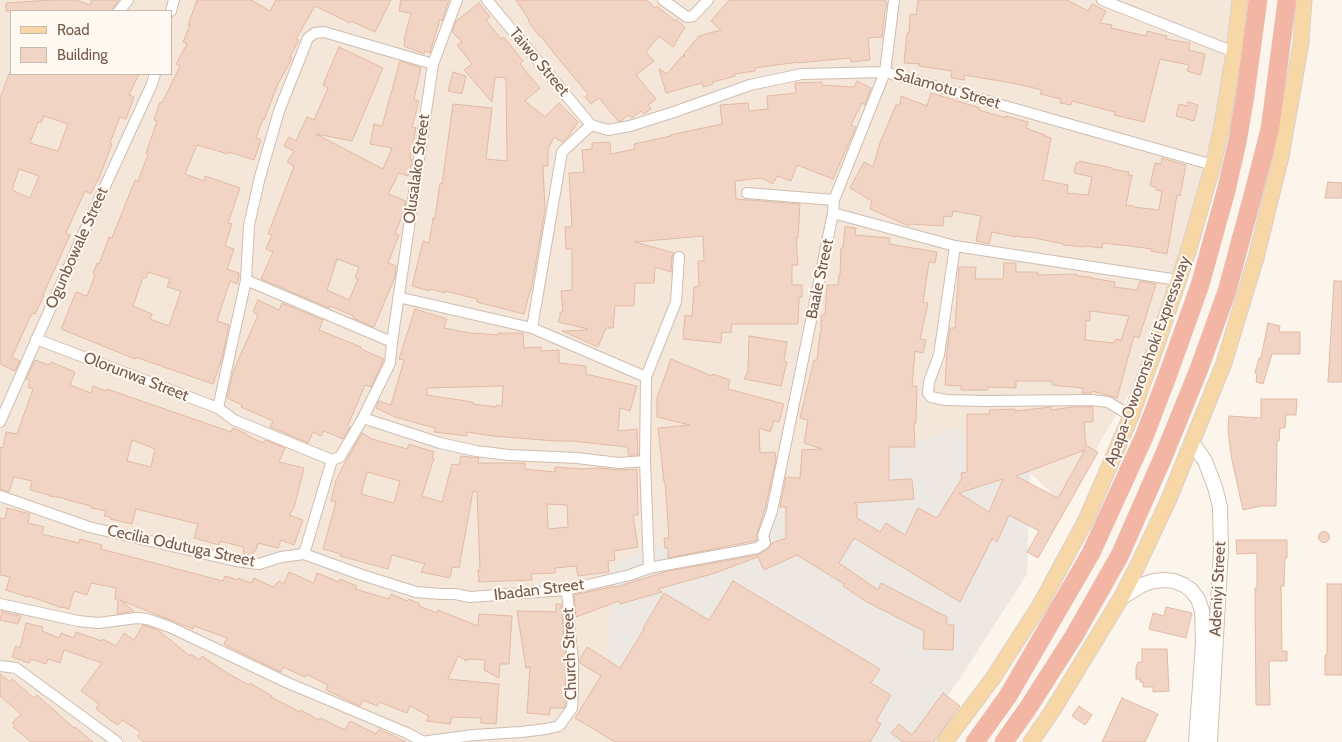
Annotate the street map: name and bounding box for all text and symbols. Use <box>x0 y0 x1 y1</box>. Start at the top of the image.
legend <box>10 10 172 75</box>
text: Road <box>57 21 90 39</box>
street label: Taiwo Street <box>505 24 573 100</box>
text: Building <box>57 46 108 64</box>
street label: Salamotu Street <box>892 65 1002 113</box>
street label: Olusalako Street <box>400 113 434 225</box>
street label: Ogunbowale Street <box>42 184 112 312</box>
street label: Baale Street <box>802 237 838 321</box>
street label: Apapa-Oworonshoki Expressway <box>1101 253 1195 469</box>
street label: Olorunwa Street <box>81 348 191 406</box>
street label: Cecilia Odutuga Street <box>105 521 257 571</box>
street label: Adeniyi Street <box>1206 541 1230 637</box>
street label: Ibadan Street <box>493 575 585 605</box>
street label: Church Street <box>559 607 581 701</box>

